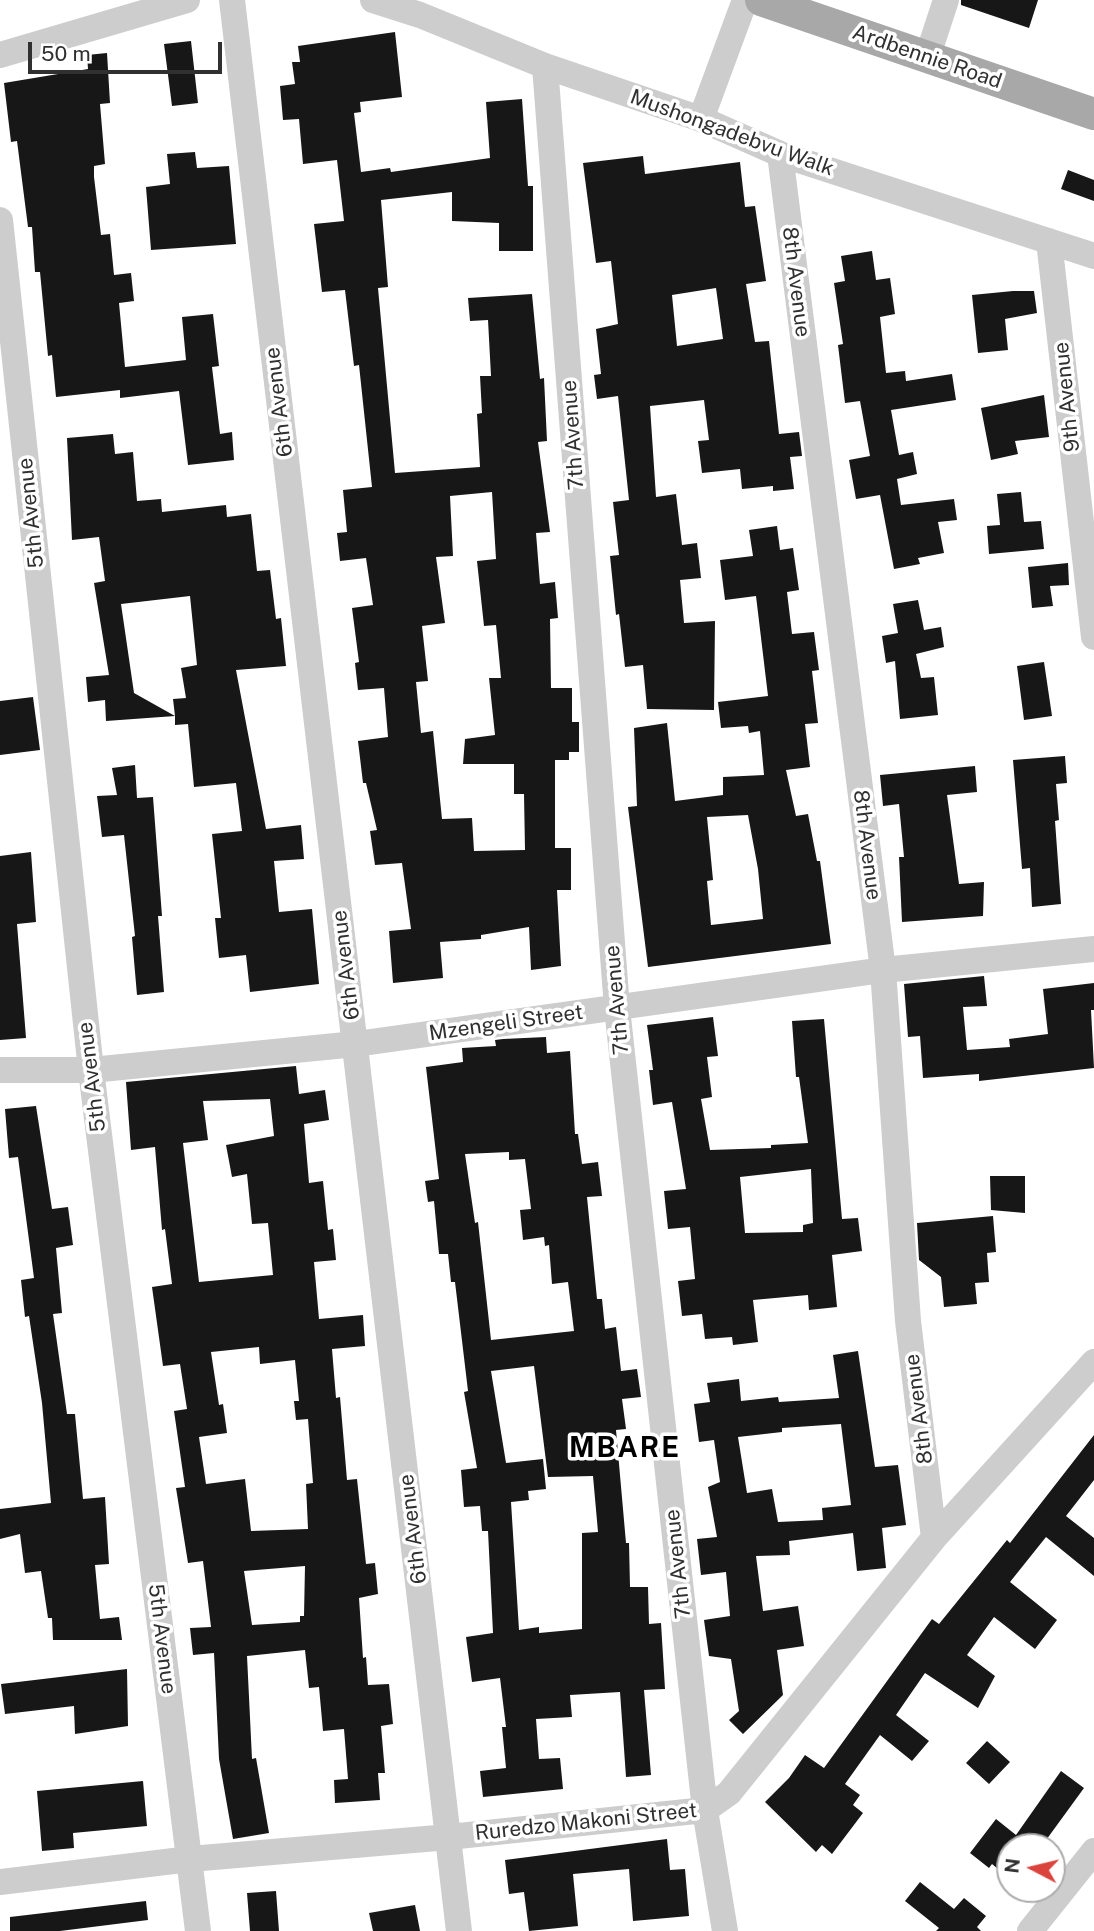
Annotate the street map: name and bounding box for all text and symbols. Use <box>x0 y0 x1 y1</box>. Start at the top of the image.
street label: Ardbennie Road <box>849 20 1005 94</box>
scale bar <box>32 28 226 72</box>
text: 50 m <box>41 41 91 66</box>
street label: Mushongadebvu Walk <box>627 84 837 182</box>
street label: 8th Avenue <box>777 225 815 339</box>
street label: 9th Avenue <box>1049 341 1085 453</box>
street label: 6th Avenue <box>260 346 298 458</box>
street label: 7th Avenue <box>557 379 589 491</box>
street label: 5th Avenue <box>13 457 49 569</box>
street label: 8th Avenue <box>848 788 886 902</box>
street label: 6th Avenue <box>327 909 365 1021</box>
street label: 7th Avenue <box>600 944 634 1056</box>
street label: Mzengeli Street <box>427 1000 585 1046</box>
street label: 5th Avenue <box>73 1020 111 1134</box>
street label: 8th Avenue <box>900 1352 938 1466</box>
district label: MBARE <box>570 1431 680 1465</box>
street label: 6th Avenue <box>394 1473 432 1585</box>
street label: 7th Avenue <box>660 1508 696 1620</box>
street label: 5th Avenue <box>143 1582 181 1696</box>
street label: Ruredzo Makoni Street <box>474 1798 698 1846</box>
north arrow <box>996 1833 1066 1903</box>
text: N <box>1000 1857 1024 1874</box>

